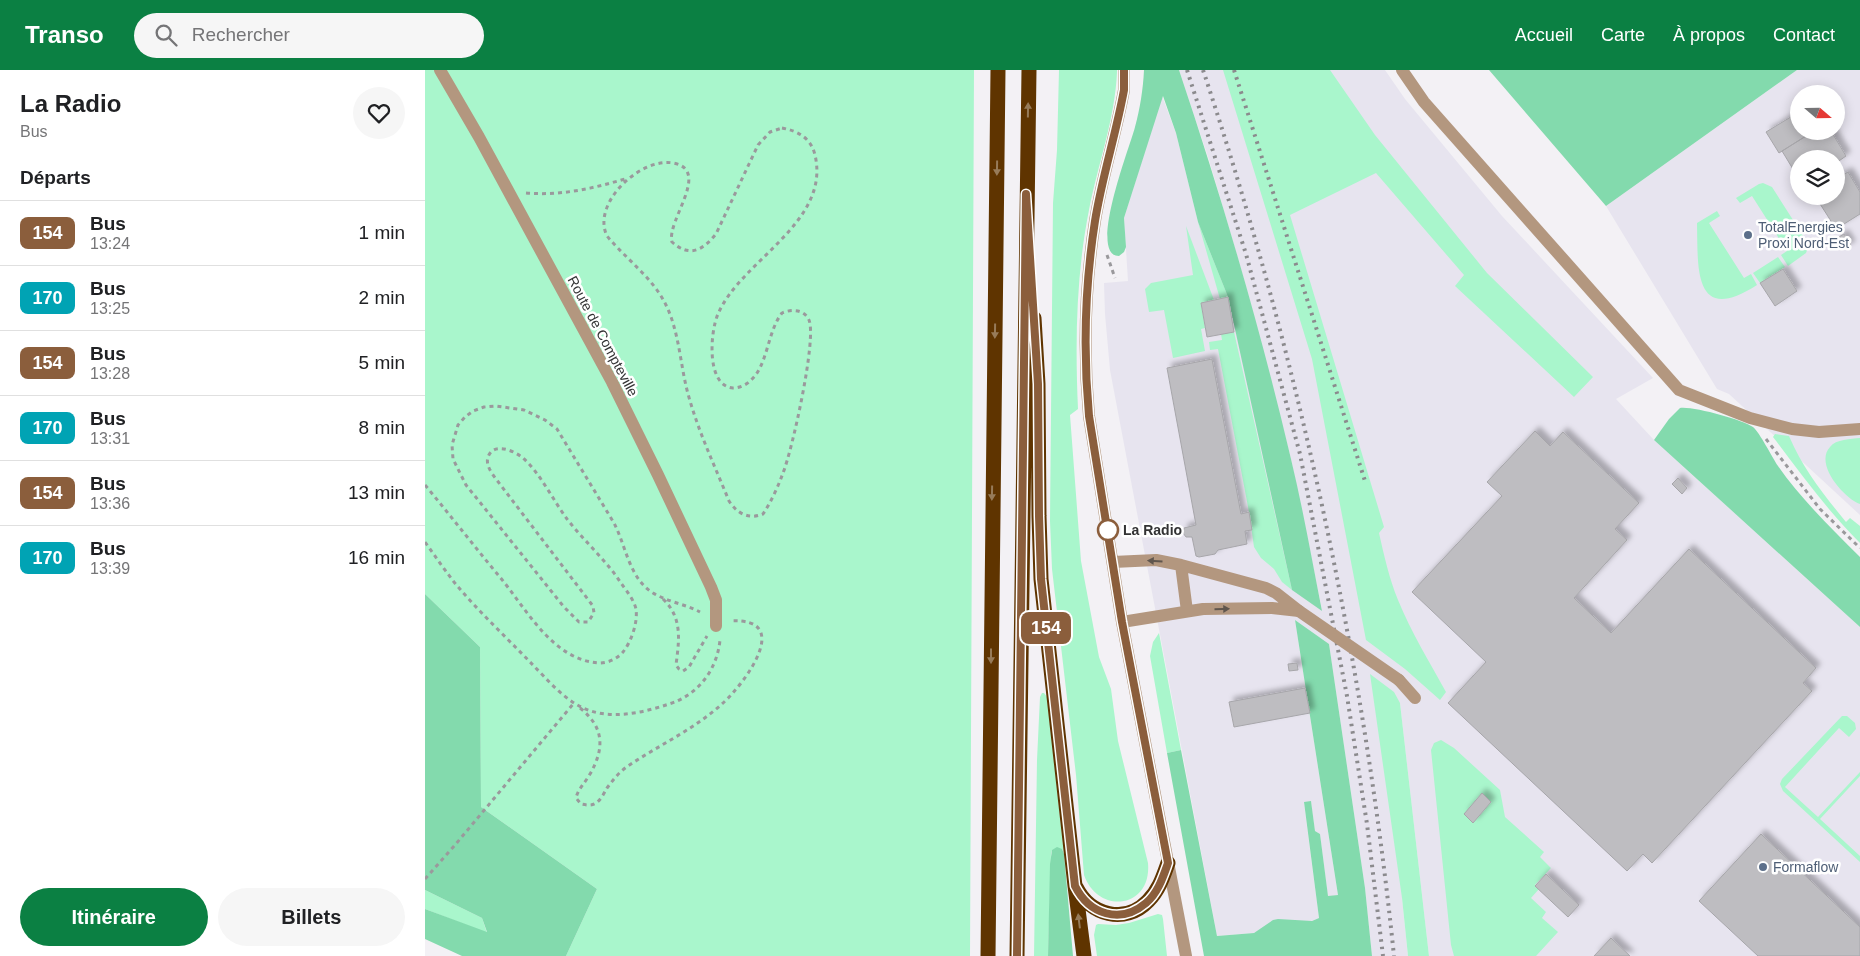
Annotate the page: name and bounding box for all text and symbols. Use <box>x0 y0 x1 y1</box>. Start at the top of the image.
search box <box>134 13 484 58</box>
text: Transo <box>25 21 104 48</box>
icon: search <box>152 21 180 49</box>
text: Rechercher <box>192 24 290 45</box>
text: Accueil <box>1515 25 1573 45</box>
text: Carte <box>1601 25 1645 45</box>
text: À propos <box>1673 25 1745 45</box>
text: Contact <box>1773 25 1835 45</box>
north arrow <box>1790 85 1845 140</box>
map controls <box>1790 85 1845 205</box>
button: heart <box>353 87 405 139</box>
text: La Radio <box>20 90 121 117</box>
one-way arrow <box>1024 102 1032 118</box>
text: Bus <box>20 123 48 140</box>
button: layers <box>1790 150 1845 205</box>
one-way arrow <box>993 161 1001 177</box>
text: Départs <box>20 167 91 188</box>
text: Bus <box>90 213 126 234</box>
place label: TotalEnergies Proxi Nord-Est <box>1758 219 1849 251</box>
text: 1 min <box>359 222 405 243</box>
text: 154 <box>32 223 63 243</box>
marker: TotalEnergies Proxi Nord-Est <box>1742 229 1754 241</box>
text: 13:24 <box>90 235 130 252</box>
street label: Route de Compteville <box>565 273 642 399</box>
text: Bus <box>90 278 126 299</box>
text: 2 min <box>359 287 405 308</box>
text: 170 <box>32 288 63 308</box>
text: 13:25 <box>90 300 130 317</box>
one-way arrow <box>991 323 999 339</box>
text: Bus <box>90 343 126 364</box>
text: 5 min <box>359 352 405 373</box>
text: 154 <box>32 353 63 373</box>
text: 13:28 <box>90 365 130 382</box>
text: Bus <box>90 408 126 429</box>
text: 8 min <box>359 417 405 438</box>
text: 170 <box>32 418 63 438</box>
text: 13:31 <box>90 430 130 447</box>
text: Bus <box>90 473 126 494</box>
text: 13 min <box>348 482 405 503</box>
text: 154 <box>32 483 63 503</box>
one-way arrow <box>988 486 996 502</box>
text: 13:36 <box>90 495 130 512</box>
marker: La Radio <box>1097 519 1119 541</box>
place label: La Radio <box>1123 522 1182 538</box>
text: Bus <box>90 538 126 559</box>
text: 16 min <box>348 547 405 568</box>
text: 170 <box>32 548 63 568</box>
one-way arrow <box>1146 556 1162 564</box>
text: 13:39 <box>90 560 130 577</box>
one-way arrow <box>1215 605 1231 613</box>
line badge: 154 <box>1017 612 1075 644</box>
text: 154 <box>1031 618 1061 638</box>
one-way arrow <box>987 648 995 664</box>
place label: Formaflow <box>1773 859 1839 875</box>
marker: Formaflow <box>1757 861 1769 873</box>
button: Itinéraire <box>20 888 208 946</box>
button: Billets <box>218 888 405 946</box>
one-way arrow <box>1075 913 1083 929</box>

